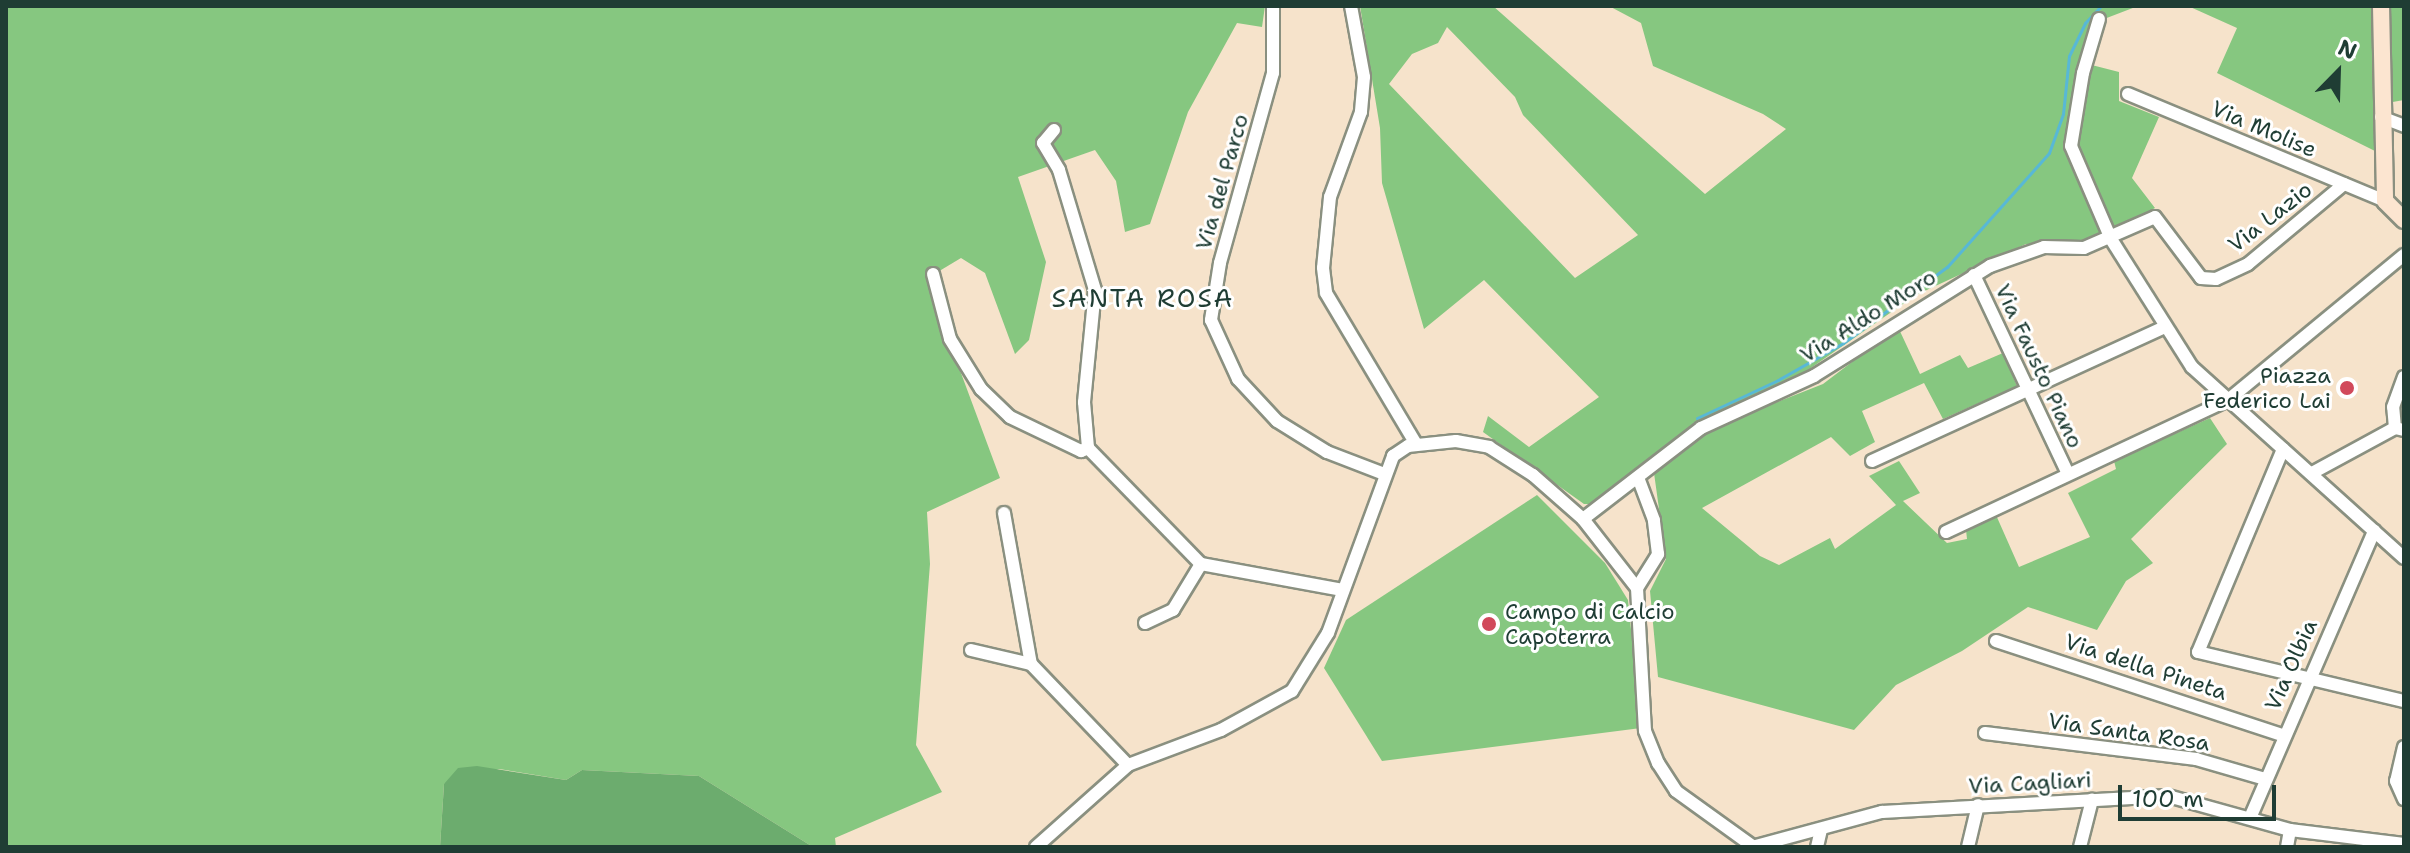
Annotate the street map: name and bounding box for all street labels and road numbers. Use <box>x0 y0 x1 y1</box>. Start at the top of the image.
street label: Via Molise <box>2208 95 2320 163</box>
street label: Via del Parco <box>1190 111 1254 253</box>
street label: Via Lazio <box>2223 176 2317 258</box>
street label: Via Aldo Moro <box>1795 264 1941 368</box>
street label: Via Fausto Piano <box>1989 280 2089 452</box>
street label: Via Olbia <box>2259 615 2323 715</box>
street label: Via della Pineta <box>2062 628 2230 706</box>
street label: Via Santa Rosa <box>2046 708 2212 756</box>
street label: Via Cagliari <box>1968 767 2092 799</box>

